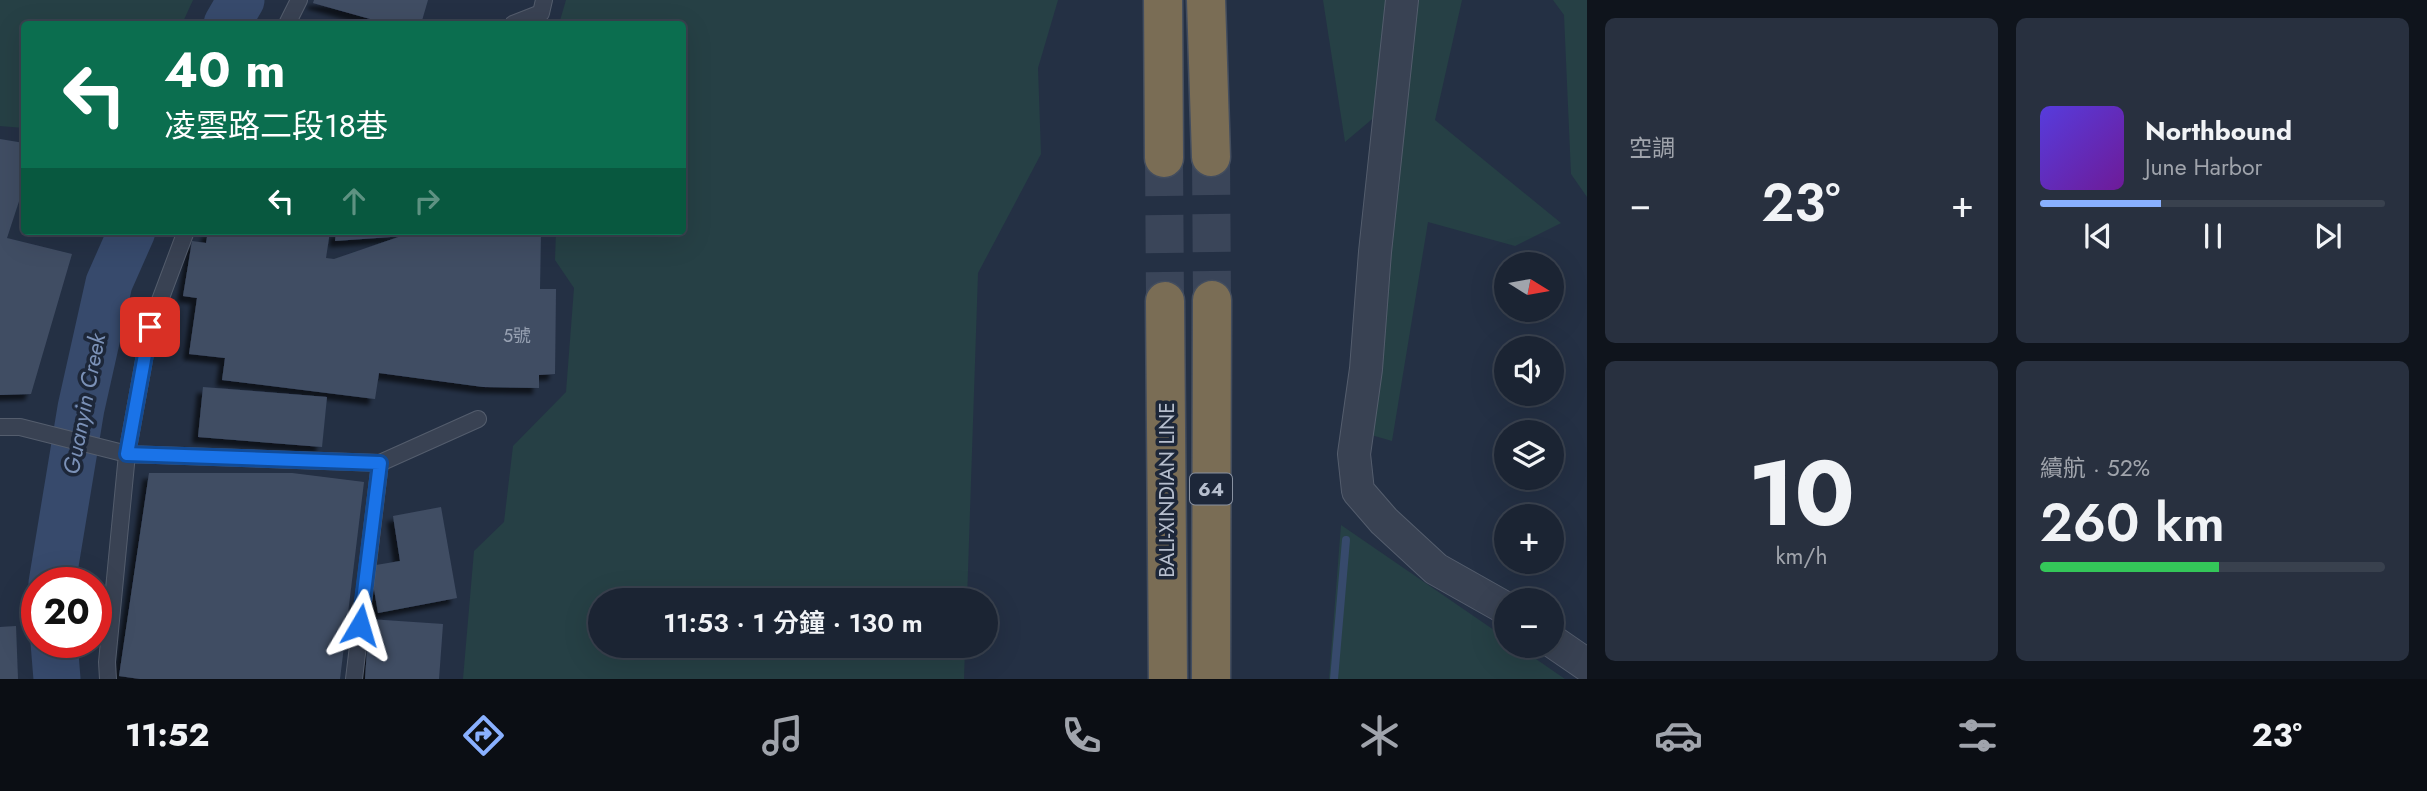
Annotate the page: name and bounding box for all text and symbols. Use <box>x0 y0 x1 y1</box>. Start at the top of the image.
text: 40 m <box>164 35 286 105</box>
icon: left <box>49 49 140 140</box>
text: 凌雲路二段18巷 <box>164 103 388 149</box>
text: Northbound <box>2145 112 2292 150</box>
text: 空調 <box>1629 131 1675 165</box>
text: June Harbor <box>2145 150 2262 184</box>
text: 23° <box>1762 165 1840 241</box>
text: − <box>1629 176 1651 231</box>
text: + <box>1951 176 1974 231</box>
icon: left <box>262 182 300 220</box>
icon: ahead <box>335 182 373 220</box>
icon: right <box>408 182 446 220</box>
icon: previous <box>2079 217 2117 255</box>
icon: pause <box>2194 217 2232 255</box>
icon: next <box>2309 217 2347 255</box>
north arrow <box>1494 252 1564 322</box>
map controls <box>1494 252 1564 658</box>
pin <box>120 297 180 357</box>
icon: arrive <box>131 308 169 346</box>
house number: 5號 <box>503 323 531 349</box>
water label: Guanyin Creek <box>54 329 115 477</box>
button: sound <box>1494 336 1564 406</box>
street label: BALI-XINDIAN LINE <box>1152 402 1182 578</box>
button: layers <box>1494 420 1564 490</box>
text: 10 <box>1748 428 1855 559</box>
text: 續航 · 52% <box>2040 451 2150 485</box>
road number: 64 <box>1190 474 1232 504</box>
text: 260 km <box>2040 485 2225 561</box>
button: + <box>1494 504 1564 574</box>
text: km/h <box>1776 539 1827 573</box>
speed limit sign: 20 <box>21 567 112 658</box>
position arrow <box>323 588 397 662</box>
button: − <box>1494 588 1564 658</box>
text: 11:53 · 1 分鐘 · 130 m <box>663 604 923 642</box>
icon: directions <box>459 711 508 760</box>
icon: music <box>758 711 807 760</box>
icon: phone <box>1057 711 1106 760</box>
icon: climate <box>1355 711 1404 760</box>
icon: car <box>1654 711 1703 760</box>
icon: filters <box>1953 711 2002 760</box>
text: 11:52 <box>125 712 209 758</box>
text: 23° <box>2252 712 2302 758</box>

